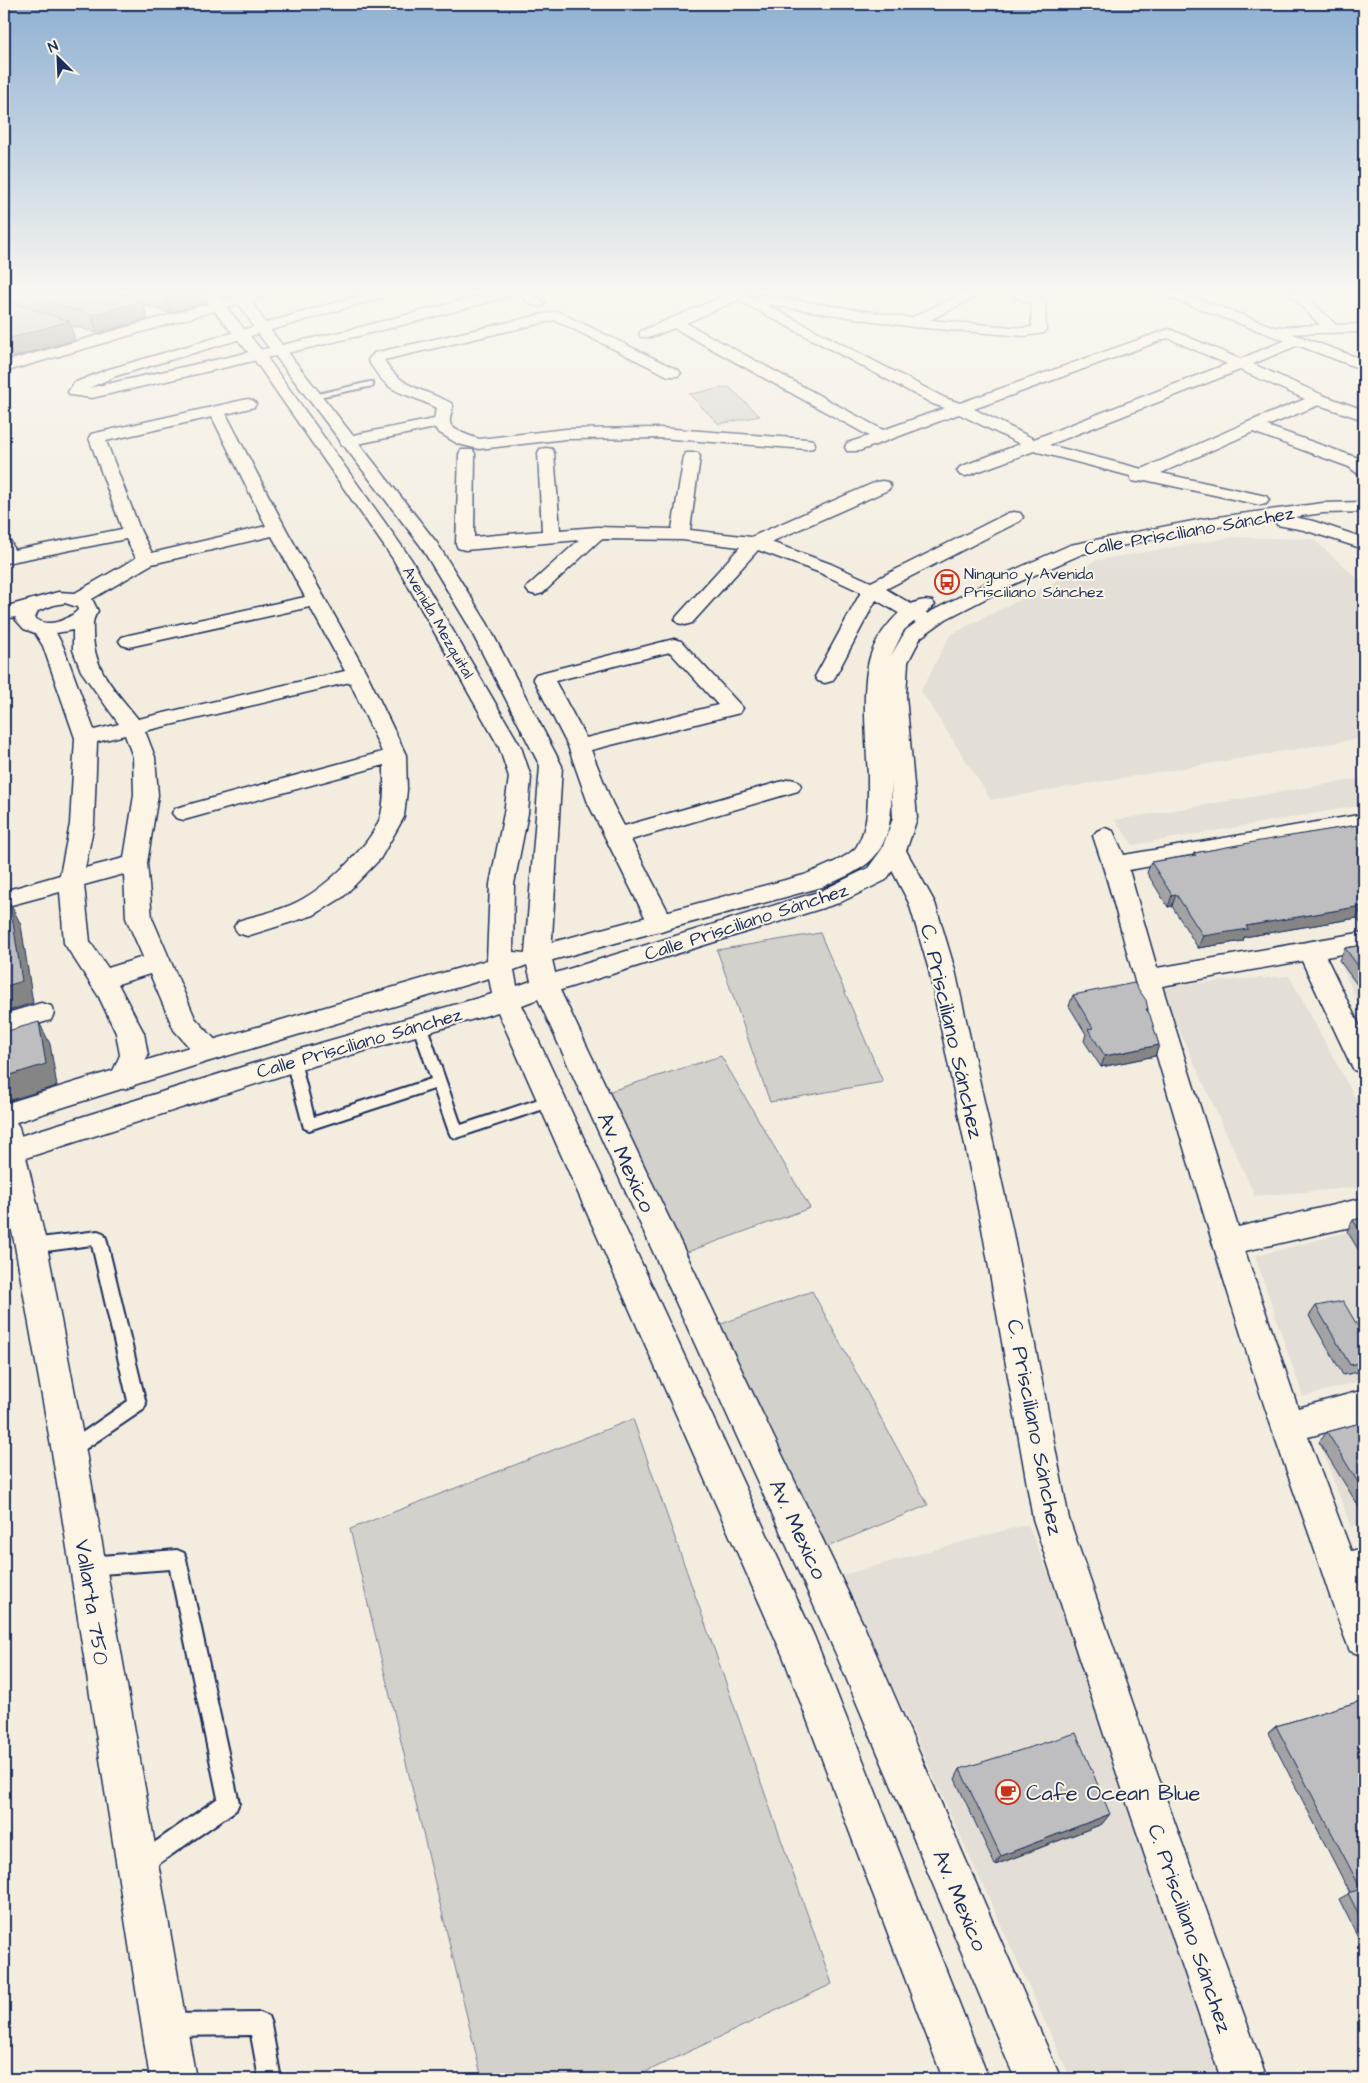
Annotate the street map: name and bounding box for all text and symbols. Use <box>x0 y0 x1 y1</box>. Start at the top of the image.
north arrow <box>32 32 82 82</box>
text: N <box>45 36 61 58</box>
street label: Calle Prisciliano Sánchez <box>1082 500 1297 563</box>
street label: Avenida Mezquital <box>397 562 479 683</box>
place label: Ninguno y Avenida Prisciliano Sánchez <box>964 563 1104 603</box>
bus stop icon: Ninguno y Avenida Prisciliano Sánchez <box>934 569 960 595</box>
street label: Calle Prisciliano Sánchez <box>641 877 852 968</box>
street label: C. Prisciliano Sánchez <box>912 921 991 1142</box>
street label: Calle Prisciliano Sánchez <box>253 1001 466 1086</box>
street label: Av. Mexico <box>589 1107 663 1218</box>
street label: C. Prisciliano Sánchez <box>998 1317 1071 1538</box>
street label: Av. Mexico <box>761 1474 835 1585</box>
street label: Vallarta 750 <box>66 1537 117 1668</box>
place label: Cafe Ocean Blue <box>1026 1778 1200 1809</box>
cafe icon: Cafe Ocean Blue <box>995 1779 1021 1805</box>
street label: C. Prisciliano Sánchez <box>1139 1820 1240 2037</box>
street label: Av. Mexico <box>924 1845 995 1957</box>

